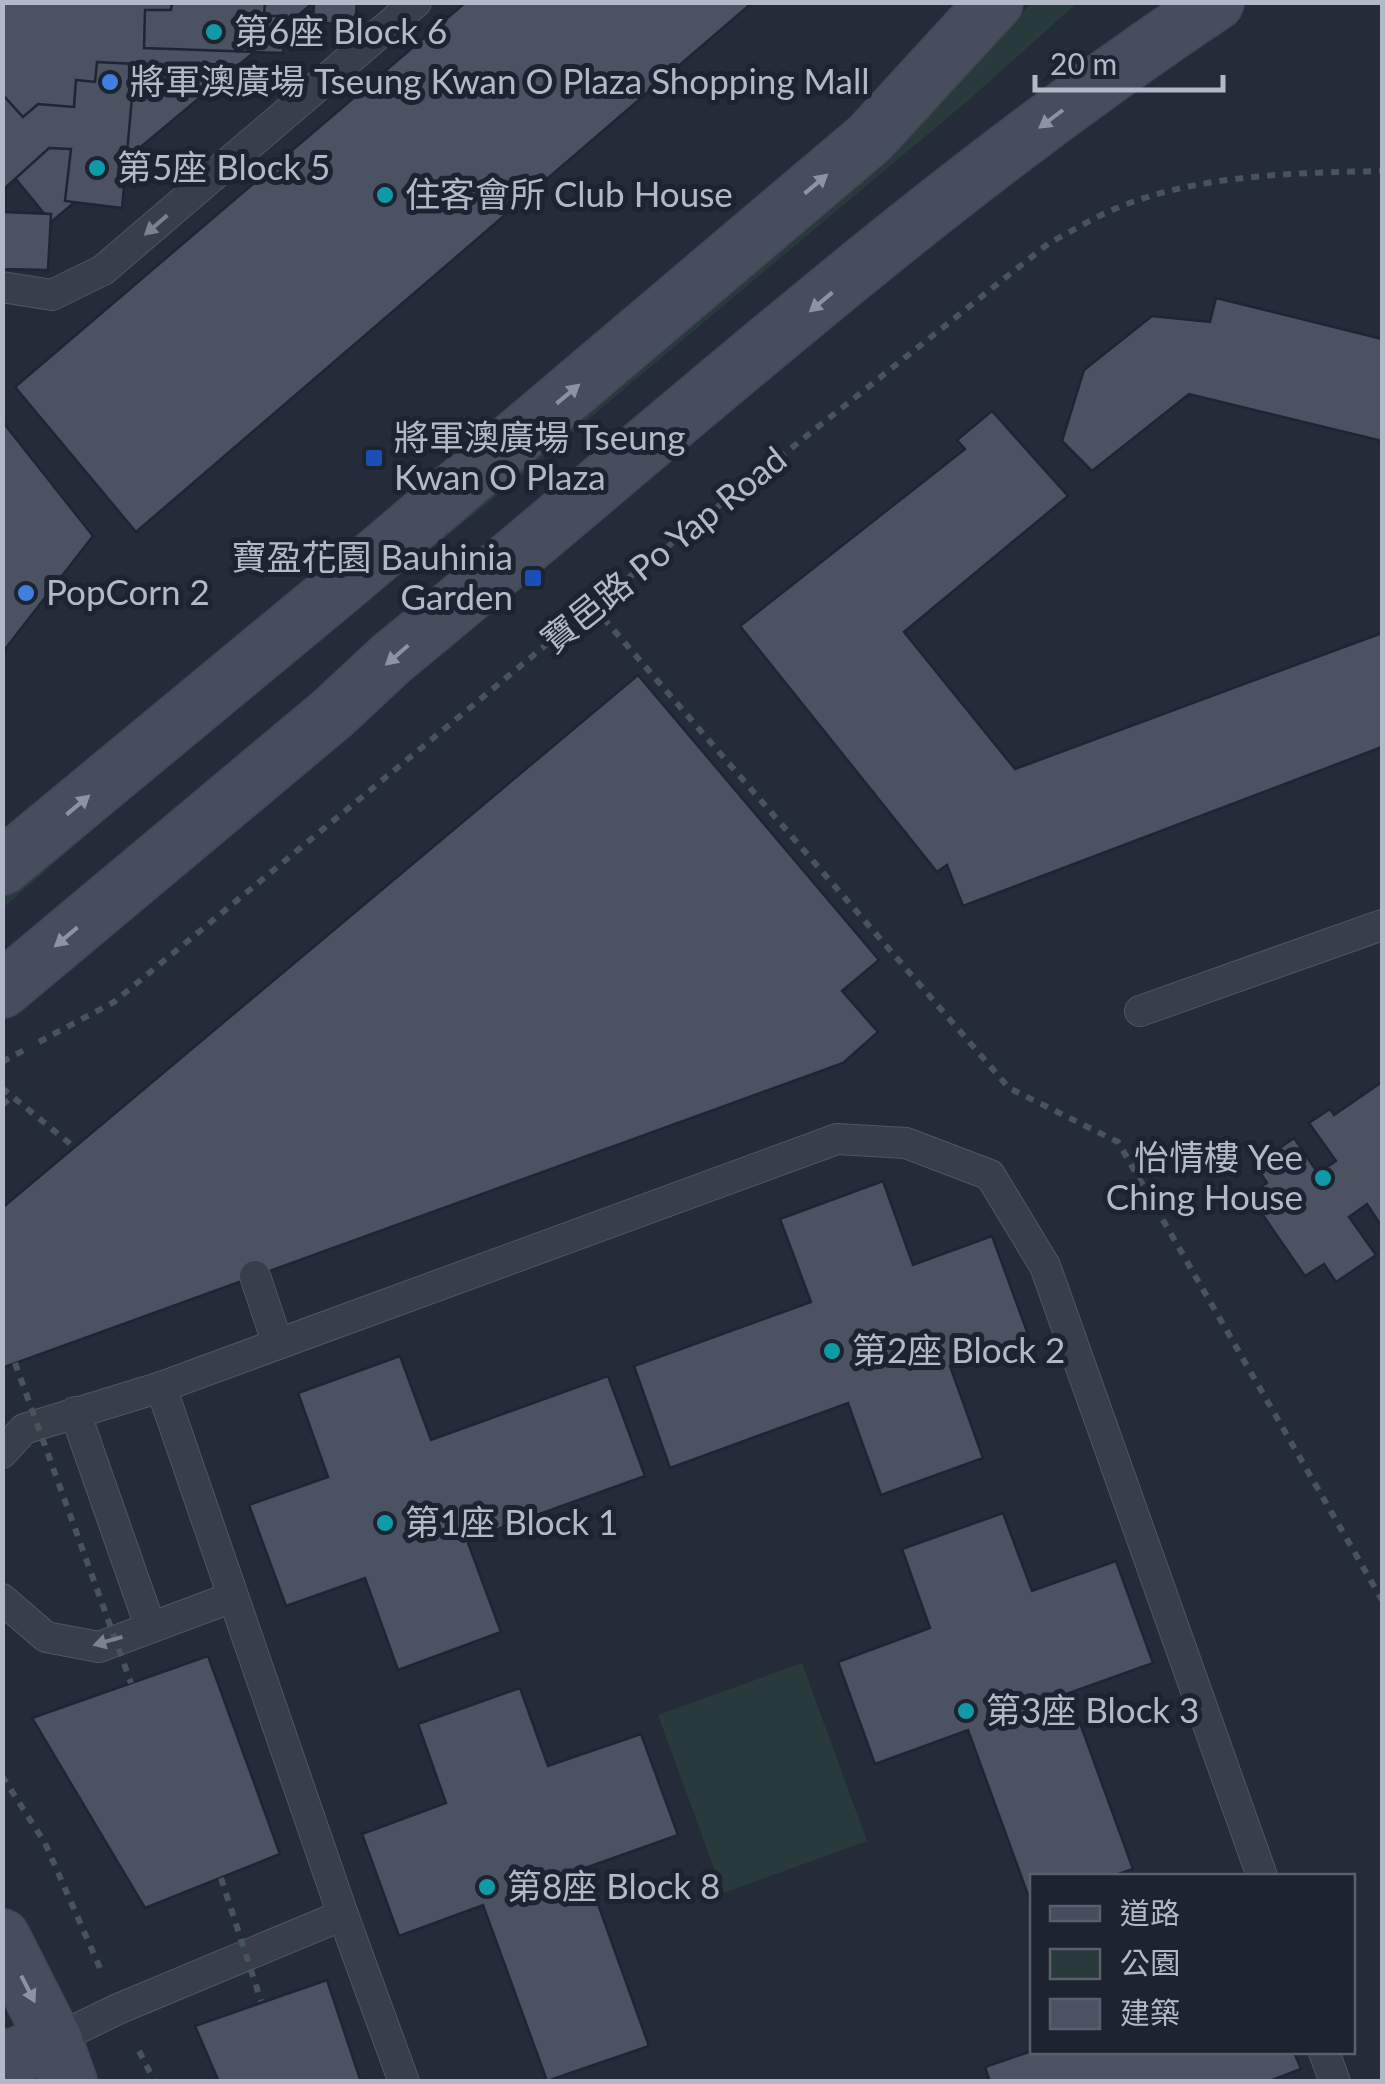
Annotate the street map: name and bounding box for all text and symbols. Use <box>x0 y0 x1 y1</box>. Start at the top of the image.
place label: 第6座 Block 6 <box>234 9 447 51</box>
marker: 第6座 Block 6 <box>203 21 225 43</box>
scale bar <box>1035 30 1222 92</box>
text: 20 m <box>1050 45 1117 81</box>
place label: 將軍澳廣場 Tseung Kwan O Plaza Shopping Mall <box>130 59 869 101</box>
marker: 將軍澳廣場 Tseung Kwan O Plaza Shopping Mall <box>99 71 121 93</box>
one-way arrow <box>1038 108 1064 128</box>
place label: 第5座 Block 5 <box>117 145 330 187</box>
marker: 第5座 Block 5 <box>86 157 108 179</box>
place label: 住客會所 Club House <box>405 172 733 214</box>
one-way arrow <box>803 173 828 195</box>
marker: 住客會所 Club House <box>374 184 396 206</box>
one-way arrow <box>144 214 169 236</box>
one-way arrow <box>809 290 834 312</box>
one-way arrow <box>556 384 581 406</box>
place label: 將軍澳廣場 Tseung Kwan O Plaza <box>394 415 686 497</box>
street label: 寶邑路 Po Yap Road <box>532 437 794 660</box>
marker: 將軍澳廣場 Tseung Kwan O Plaza <box>363 447 385 469</box>
place label: 寶盈花園 Bauhinia Garden <box>232 535 513 617</box>
marker: 寶盈花園 Bauhinia Garden <box>522 567 544 589</box>
place label: PopCorn 2 <box>46 570 210 612</box>
marker: PopCorn 2 <box>15 582 37 604</box>
one-way arrow <box>385 643 410 665</box>
one-way arrow <box>65 795 90 816</box>
one-way arrow <box>53 926 78 947</box>
place label: 怡情樓 Yee Ching House <box>1106 1135 1303 1217</box>
marker: 怡情樓 Yee Ching House <box>1312 1167 1334 1189</box>
place label: 第2座 Block 2 <box>852 1328 1065 1370</box>
marker: 第2座 Block 2 <box>821 1340 843 1362</box>
place label: 第1座 Block 1 <box>405 1500 618 1542</box>
marker: 第1座 Block 1 <box>374 1512 396 1534</box>
one-way arrow <box>93 1633 124 1649</box>
place label: 第3座 Block 3 <box>986 1688 1199 1730</box>
marker: 第3座 Block 3 <box>955 1700 977 1722</box>
place label: 第8座 Block 8 <box>507 1864 720 1906</box>
legend <box>1030 1874 1355 2054</box>
marker: 第8座 Block 8 <box>476 1876 498 1898</box>
text: 道路 <box>1120 1894 1180 1930</box>
text: 公園 <box>1120 1944 1180 1980</box>
one-way arrow <box>19 1974 36 2003</box>
text: 建築 <box>1120 1994 1180 2030</box>

